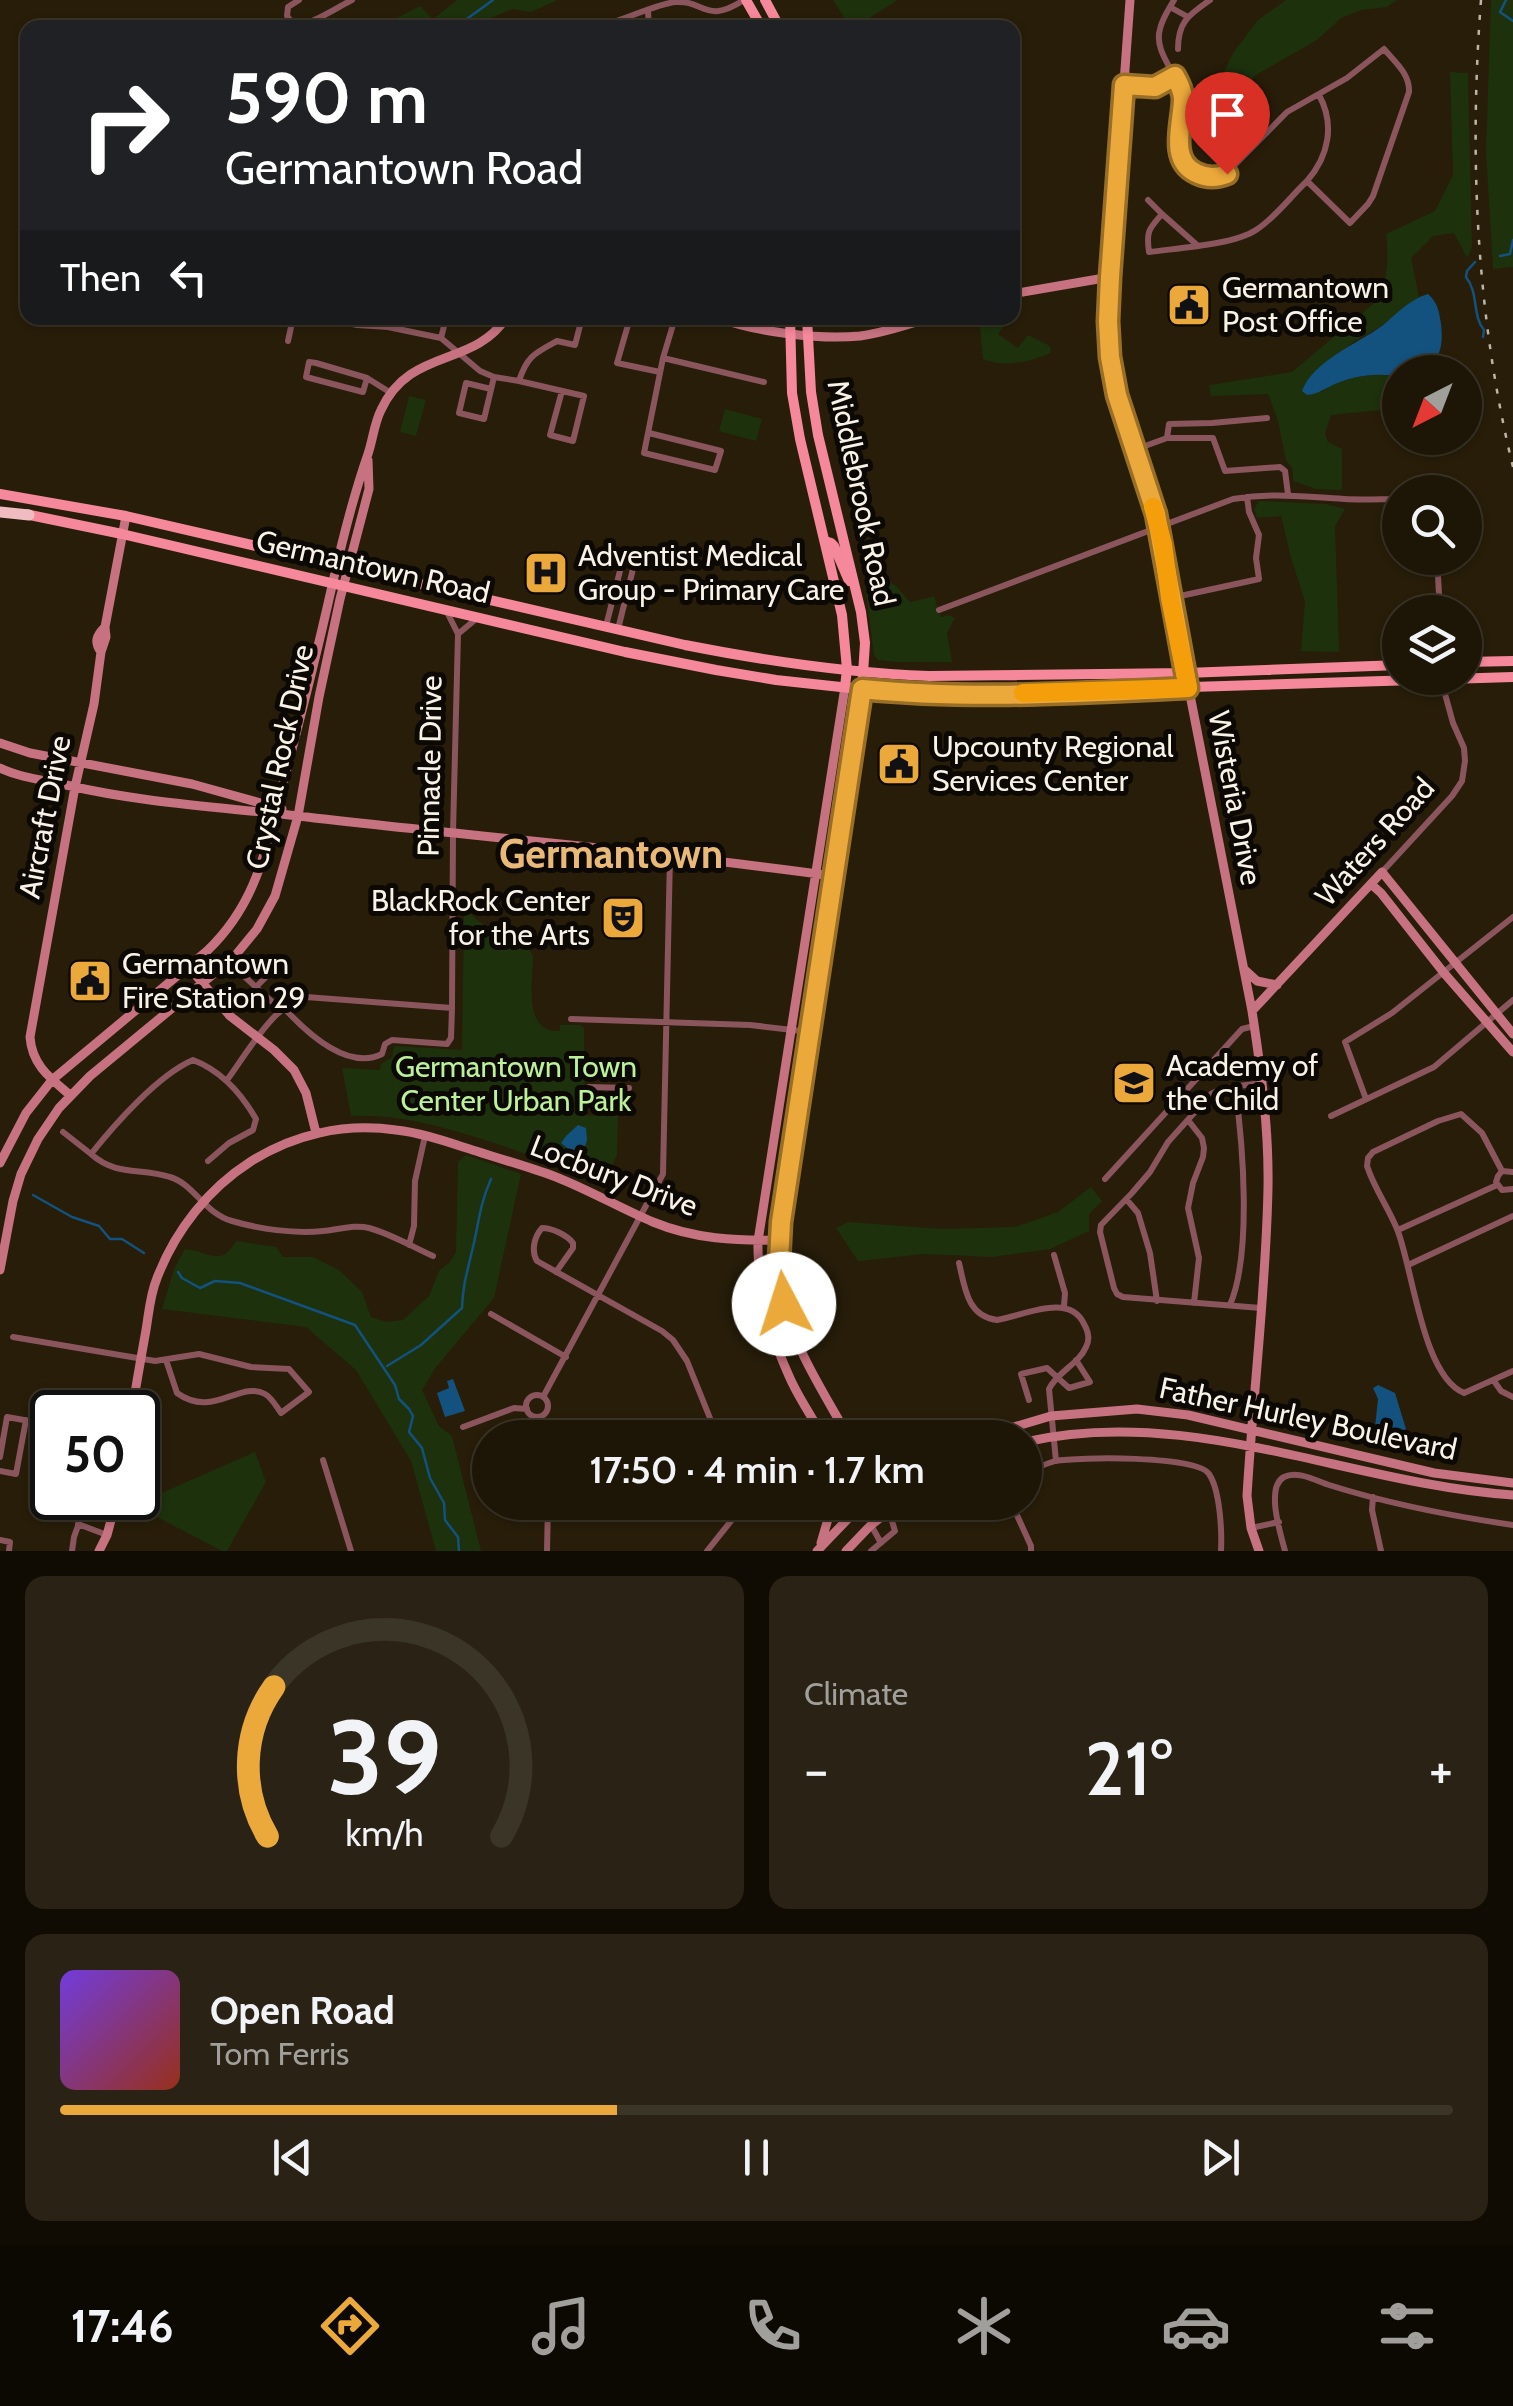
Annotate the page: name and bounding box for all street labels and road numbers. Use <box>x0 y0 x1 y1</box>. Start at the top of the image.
street label: Middlebrook Road <box>819 377 903 609</box>
street label: Germantown Road <box>253 522 494 611</box>
street label: Crystal Rock Drive <box>238 641 321 873</box>
street label: Pinnacle Drive <box>409 675 450 857</box>
street label: Wisteria Drive <box>1200 708 1271 888</box>
street label: Aircraft Drive <box>11 732 78 901</box>
street label: Waters Road <box>1307 770 1442 914</box>
street label: Locbury Drive <box>525 1127 703 1224</box>
street label: Father Hurley Boulevard <box>1156 1369 1460 1468</box>

